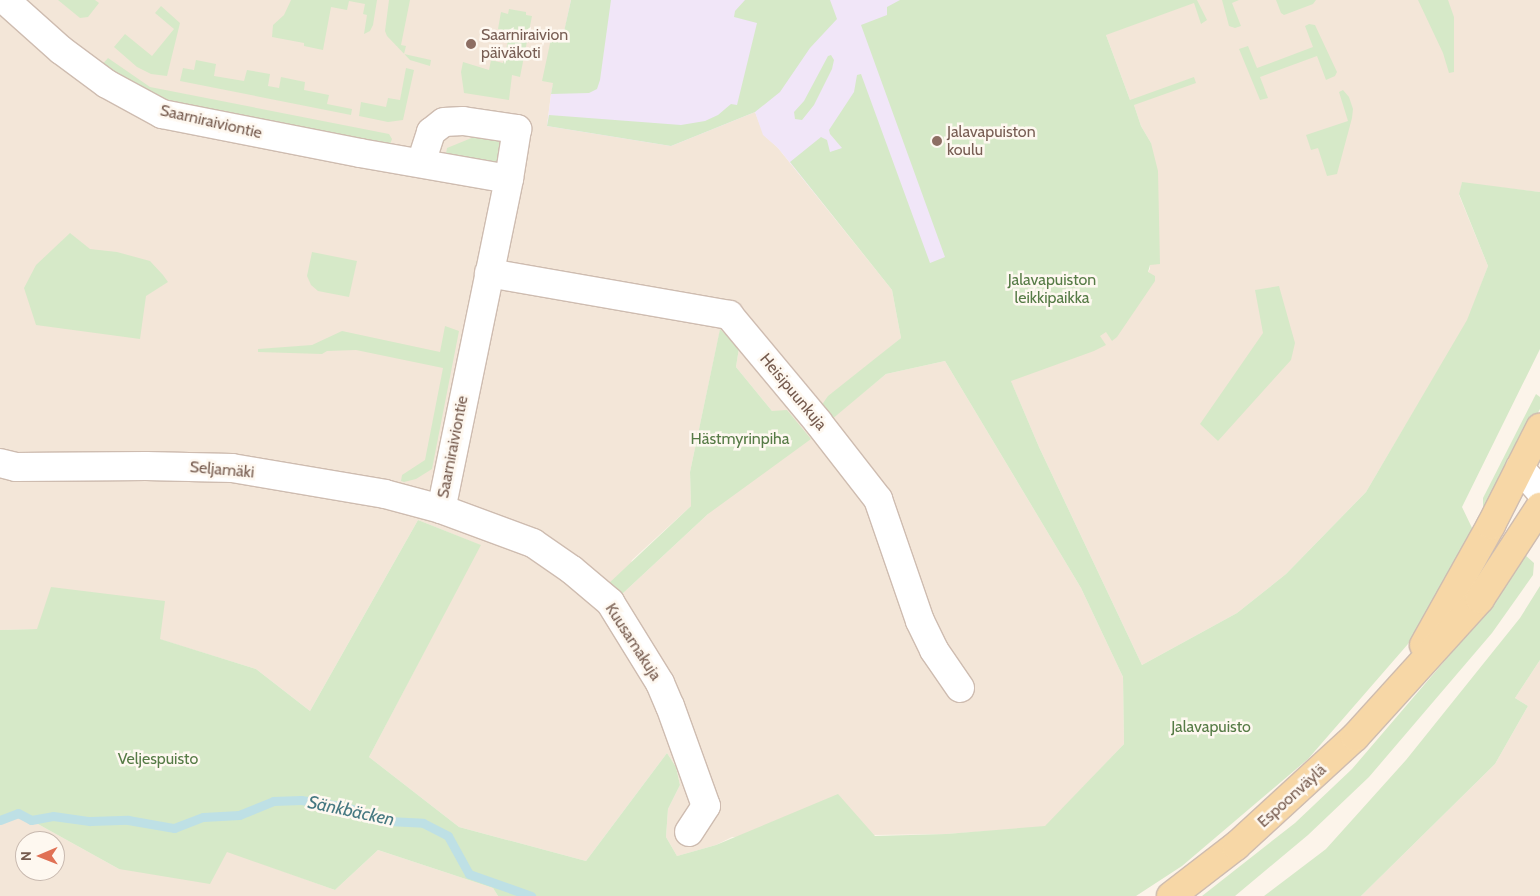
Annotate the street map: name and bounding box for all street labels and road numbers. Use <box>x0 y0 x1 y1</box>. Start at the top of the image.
street label: Saarniraiviontie <box>158 101 264 143</box>
street label: Heisipuunkuja <box>755 350 831 434</box>
street label: Saarniraiviontie <box>434 394 472 500</box>
street label: Seljamäki <box>189 458 255 482</box>
street label: Kuusamakuja <box>601 600 665 684</box>
street label: Espoonväylä <box>1254 760 1330 832</box>

